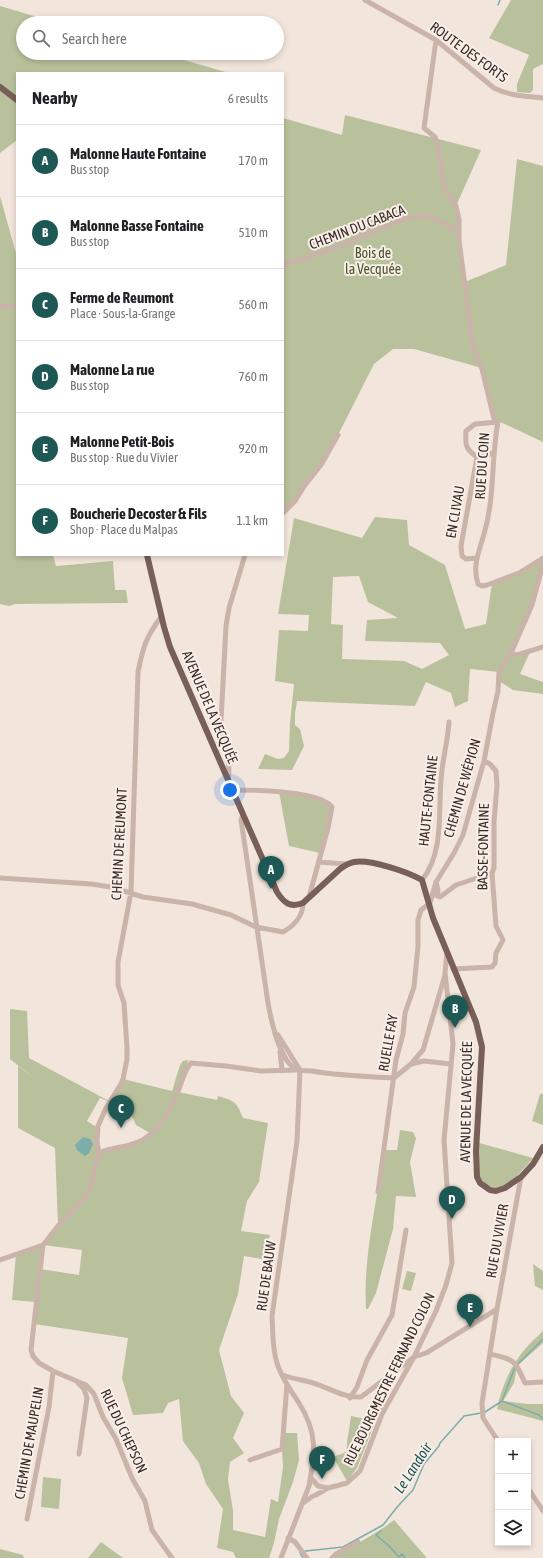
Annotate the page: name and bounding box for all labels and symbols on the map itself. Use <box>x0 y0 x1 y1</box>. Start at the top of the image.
street label: ROUTE DES FORTS <box>427 19 511 86</box>
street label: CHEMIN DU CABACA <box>307 201 407 253</box>
park label: Bois de la Vecquée <box>345 245 401 277</box>
street label: RUE DU COIN <box>472 432 492 500</box>
street label: EN CLIVAU <box>443 484 467 540</box>
street label: AVENUE DE LA VECQUÉE <box>179 648 241 766</box>
street label: CHEMIN DE WÉPION <box>440 737 484 839</box>
street label: HAUTE-FONTAINE <box>415 755 441 847</box>
your location <box>220 780 240 800</box>
street label: CHEMIN DE REUMONT <box>108 787 130 901</box>
street label: BASSE-FONTAINE <box>474 803 492 891</box>
pin: A <box>258 856 284 889</box>
pin: B <box>442 995 468 1028</box>
street label: RUELLE FAY <box>375 1012 401 1073</box>
street label: AVENUE DE LA VECQUÉE <box>457 1041 475 1163</box>
pin: C <box>108 1095 134 1128</box>
pin: D <box>439 1186 465 1219</box>
street label: RUE DU VIVIER <box>483 1203 511 1279</box>
street label: RUE DE BAUW <box>253 1239 279 1312</box>
street label: RUE BOURGMESTRE FERNAND COLON <box>340 1290 438 1468</box>
pin: E <box>457 1294 483 1327</box>
street label: CHEMIN DE MAUPELIN <box>11 1386 47 1500</box>
street label: RUE DU CHEPSON <box>98 1387 150 1475</box>
water label: Le Landoir <box>390 1439 435 1496</box>
pin: F <box>309 1446 335 1479</box>

